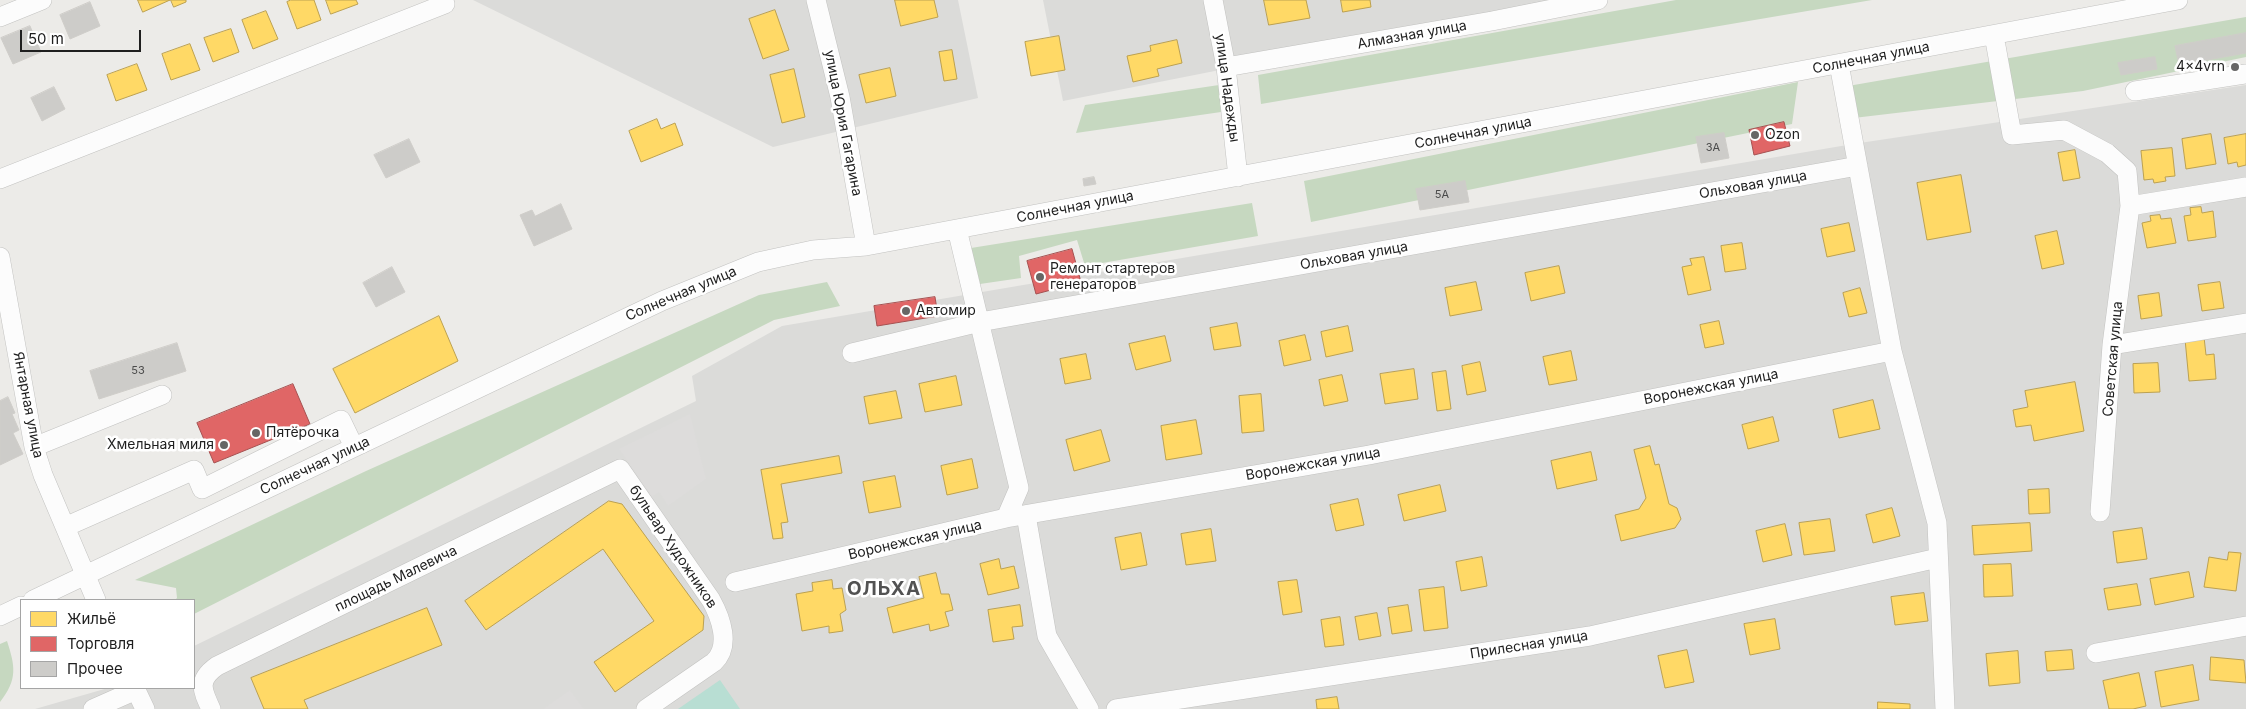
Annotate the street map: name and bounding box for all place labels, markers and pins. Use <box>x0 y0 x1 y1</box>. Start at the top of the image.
place label: 4x4vrn <box>2176 59 2225 75</box>
marker: 4x4vrn <box>2229 61 2241 73</box>
place label: Ozon <box>1765 127 1800 143</box>
marker: Ozon <box>1749 129 1761 141</box>
place label: Ремонт стартеров генераторов <box>1050 261 1175 294</box>
marker: Ремонт стартеров генераторов <box>1034 271 1046 283</box>
place label: Автомир <box>916 303 976 319</box>
marker: Автомир <box>900 305 912 317</box>
place label: Пятёрочка <box>266 425 339 441</box>
marker: Пятёрочка <box>250 427 262 439</box>
place label: Хмельная миля <box>107 437 214 453</box>
marker: Хмельная миля <box>218 439 230 451</box>

